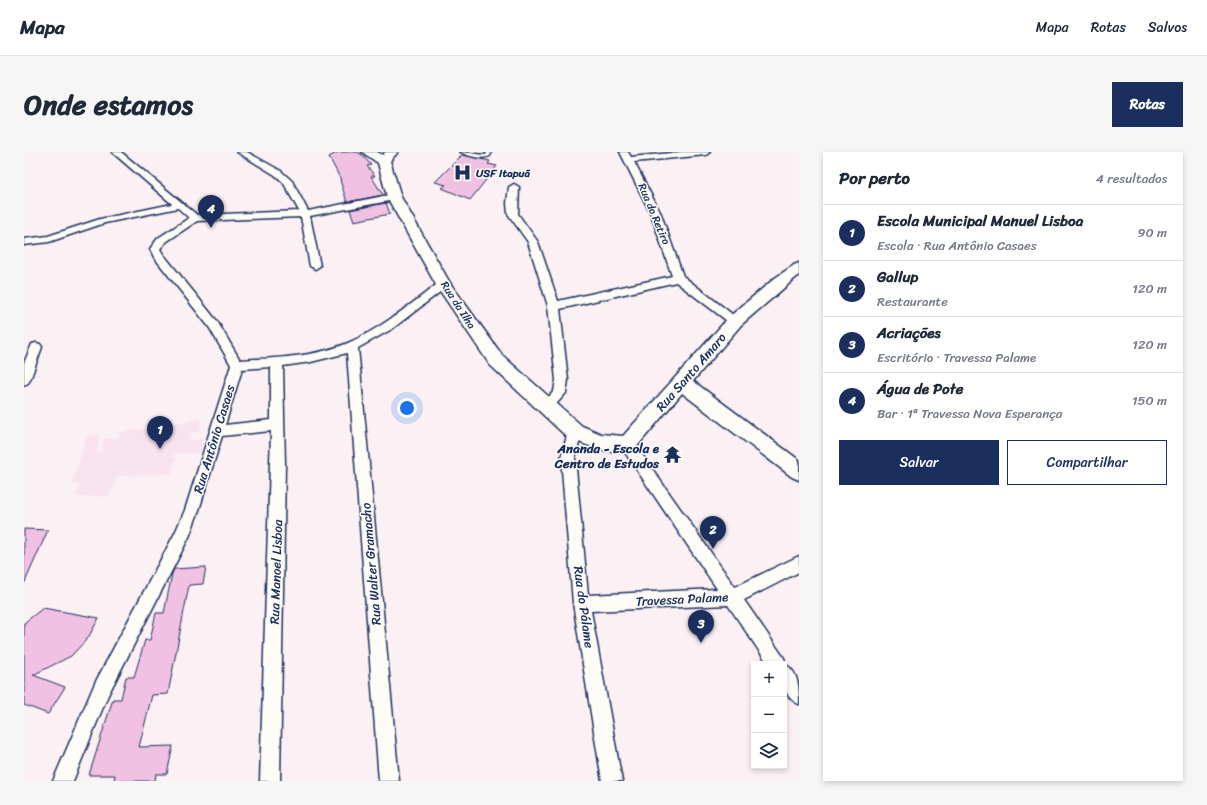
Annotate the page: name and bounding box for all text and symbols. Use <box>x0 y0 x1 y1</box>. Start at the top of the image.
text: Mapa <box>20 11 65 44</box>
text: Mapa <box>1036 15 1069 40</box>
text: Rotas <box>1091 15 1126 40</box>
text: Salvos <box>1148 15 1187 40</box>
text: Onde estamos <box>24 80 193 129</box>
button: Rotas <box>1112 82 1183 127</box>
hospital icon: USF Itapuã <box>453 163 473 183</box>
text: Por perto <box>839 163 910 193</box>
place label: USF Itapuã <box>476 164 530 183</box>
text: 4 resultados <box>1096 167 1167 190</box>
street label: Rua do Retiro <box>633 180 676 248</box>
pin: 4 <box>198 195 224 228</box>
text: Escola Municipal Manuel Lisboa <box>877 208 1083 234</box>
text: 1 <box>849 221 855 244</box>
text: 90 m <box>1137 221 1167 244</box>
text: Escola · Rua Antônio Casaes <box>877 234 1037 257</box>
text: Gallup <box>877 264 918 290</box>
street label: Rua da Ilha <box>435 277 481 333</box>
text: 2 <box>848 277 856 300</box>
text: 120 m <box>1132 277 1167 300</box>
text: Restaurante <box>877 290 948 313</box>
text: Acriações <box>877 320 941 346</box>
street label: Rua Santo Amaro <box>650 327 732 417</box>
text: 3 <box>848 333 856 356</box>
text: 120 m <box>1132 333 1167 356</box>
text: Escritório · Travessa Palame <box>877 346 1036 369</box>
text: Água de Pote <box>877 376 963 402</box>
street label: Rua Antônio Casaes <box>186 382 242 496</box>
text: 4 <box>848 389 856 412</box>
text: 150 m <box>1132 389 1167 412</box>
your location <box>397 398 417 418</box>
text: Bar · 1ª Travessa Nova Esperança <box>877 402 1062 425</box>
pin: 1 <box>147 416 173 449</box>
place label: Ananda - Escola e Centro de Estudos <box>554 437 660 475</box>
button: Salvar <box>839 440 999 485</box>
button: Compartilhar <box>1007 440 1167 485</box>
temple icon: Ananda - Escola e Centro de Estudos <box>662 445 682 465</box>
street label: Rua Walter Gramacho <box>354 502 388 626</box>
pin: 2 <box>700 516 726 549</box>
street label: Rua Manoel Lisboa <box>263 519 289 625</box>
street label: Rua do Pálame <box>567 564 601 650</box>
street label: Travessa Palame <box>635 585 729 613</box>
pin: 3 <box>688 610 714 643</box>
map controls <box>751 661 787 769</box>
button: + <box>751 661 787 697</box>
button: − <box>751 697 787 733</box>
button: layers <box>751 733 787 769</box>

